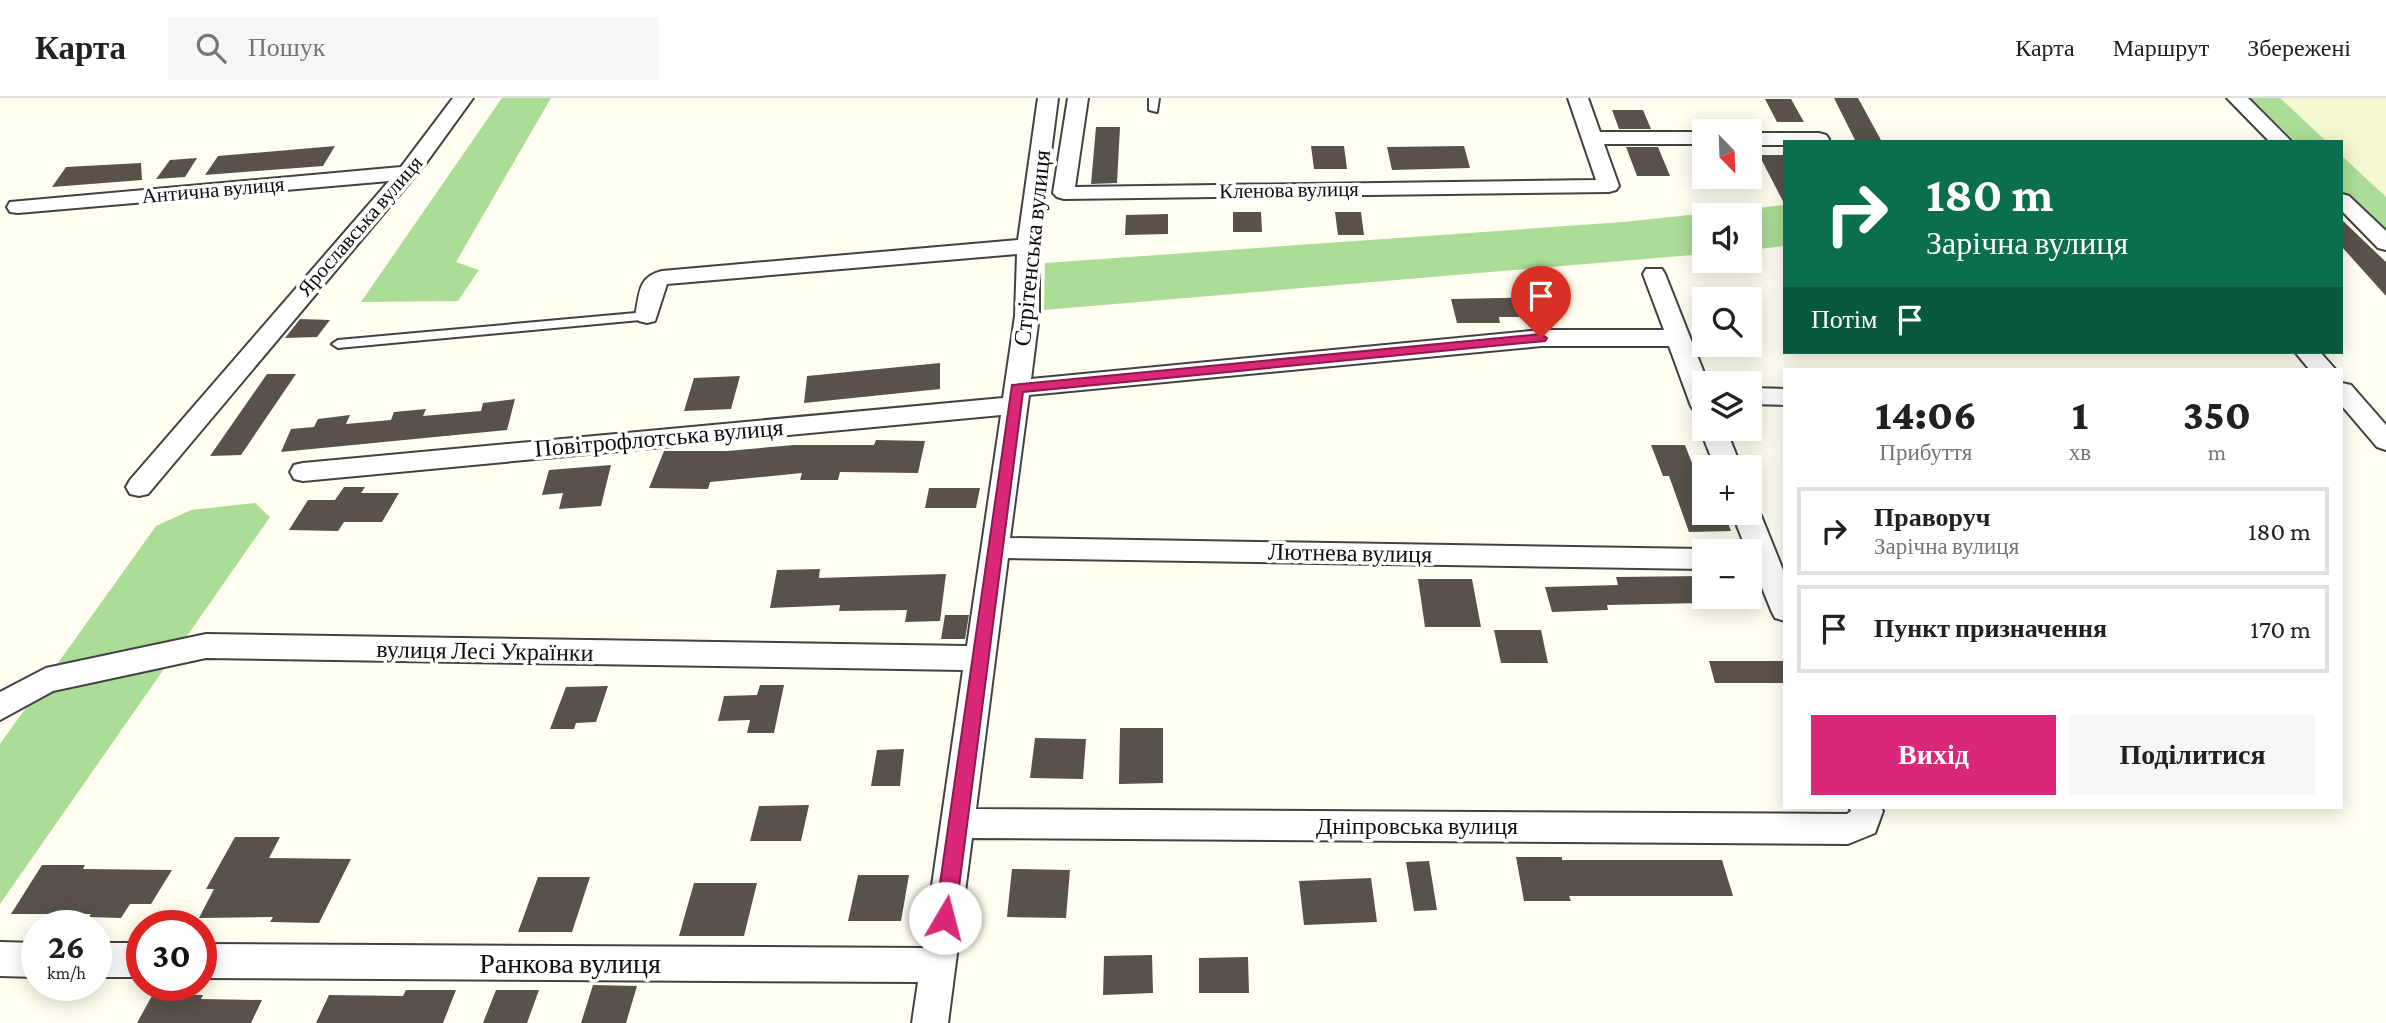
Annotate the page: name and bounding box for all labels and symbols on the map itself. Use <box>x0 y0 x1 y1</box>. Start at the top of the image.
north arrow <box>1692 119 1762 189</box>
street label: Стрітенська вулиця <box>1008 148 1055 347</box>
street label: Ярославська вулиця <box>293 151 428 301</box>
street label: Антична вулиця <box>141 172 286 208</box>
street label: Кленова вулиця <box>1219 177 1359 203</box>
pin <box>1511 266 1571 338</box>
street label: Повітрофлотська вулиця <box>533 413 785 462</box>
street label: Лютнева вулиця <box>1268 538 1432 567</box>
street label: вулиця Лесі Українки <box>376 635 594 666</box>
street label: Дніпровська вулиця <box>1316 812 1518 839</box>
position arrow <box>908 881 982 955</box>
speed limit sign: 30 <box>126 910 217 1001</box>
street label: Ранкова вулиця <box>479 948 661 979</box>

